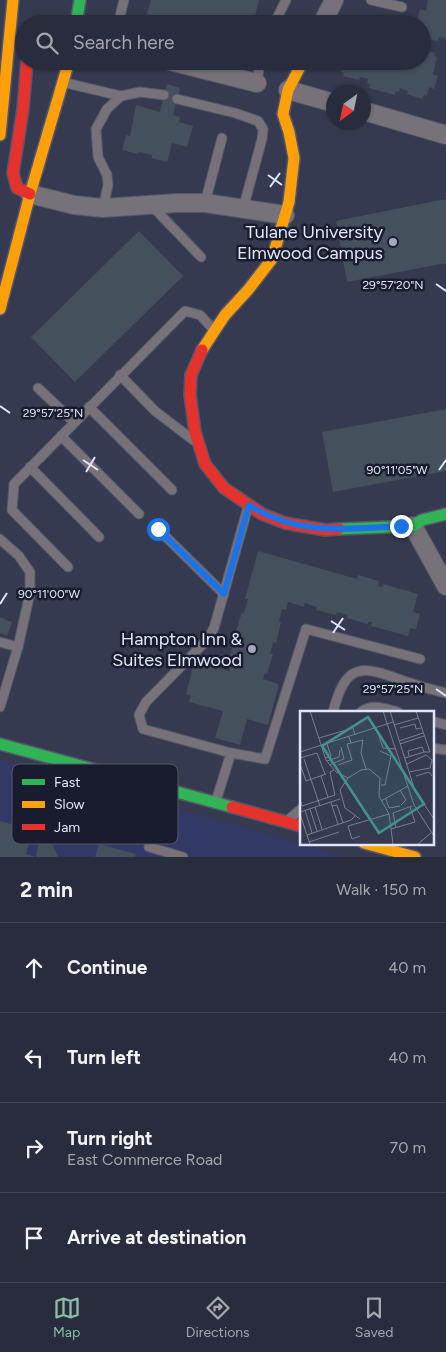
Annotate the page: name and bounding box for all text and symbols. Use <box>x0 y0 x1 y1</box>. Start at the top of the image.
search box <box>15 15 431 70</box>
icon: search <box>33 29 61 57</box>
text: Search here <box>73 31 175 54</box>
north arrow <box>326 85 371 130</box>
place label: Tulane University Elmwood Campus <box>237 221 384 264</box>
marker: Tulane University Elmwood Campus <box>387 236 399 248</box>
text: 29°57'20"N <box>362 278 424 292</box>
text: 29°57'25"N <box>23 406 83 420</box>
text: 90°11'05"W <box>366 463 428 477</box>
route end <box>390 515 413 538</box>
route start <box>147 518 170 541</box>
text: 90°11'00"W <box>18 587 80 601</box>
place label: Hampton Inn & Suites Elmwood <box>112 628 242 671</box>
marker: Hampton Inn & Suites Elmwood <box>246 643 258 655</box>
text: 29°57'25"N <box>363 682 423 696</box>
inset map <box>300 711 434 844</box>
legend <box>12 764 178 844</box>
text: Fast <box>54 774 80 791</box>
text: Slow <box>54 796 85 813</box>
text: Jam <box>54 819 80 836</box>
text: 2 min <box>20 877 73 902</box>
text: Walk · 150 m <box>336 880 426 899</box>
icon: ahead <box>20 954 48 982</box>
text: Continue <box>67 956 147 979</box>
text: 40 m <box>388 958 426 977</box>
icon: left <box>20 1044 48 1072</box>
text: Turn left <box>67 1046 141 1069</box>
text: 40 m <box>388 1048 426 1067</box>
text: Turn right <box>67 1127 153 1150</box>
icon: right <box>20 1134 48 1162</box>
text: 70 m <box>390 1138 426 1157</box>
text: East Commerce Road <box>67 1150 222 1169</box>
icon: arrive <box>20 1224 48 1252</box>
text: Arrive at destination <box>67 1226 246 1249</box>
tab: Map <box>53 1294 81 1341</box>
tab: Directions <box>186 1294 250 1341</box>
tab: Saved <box>355 1294 393 1341</box>

